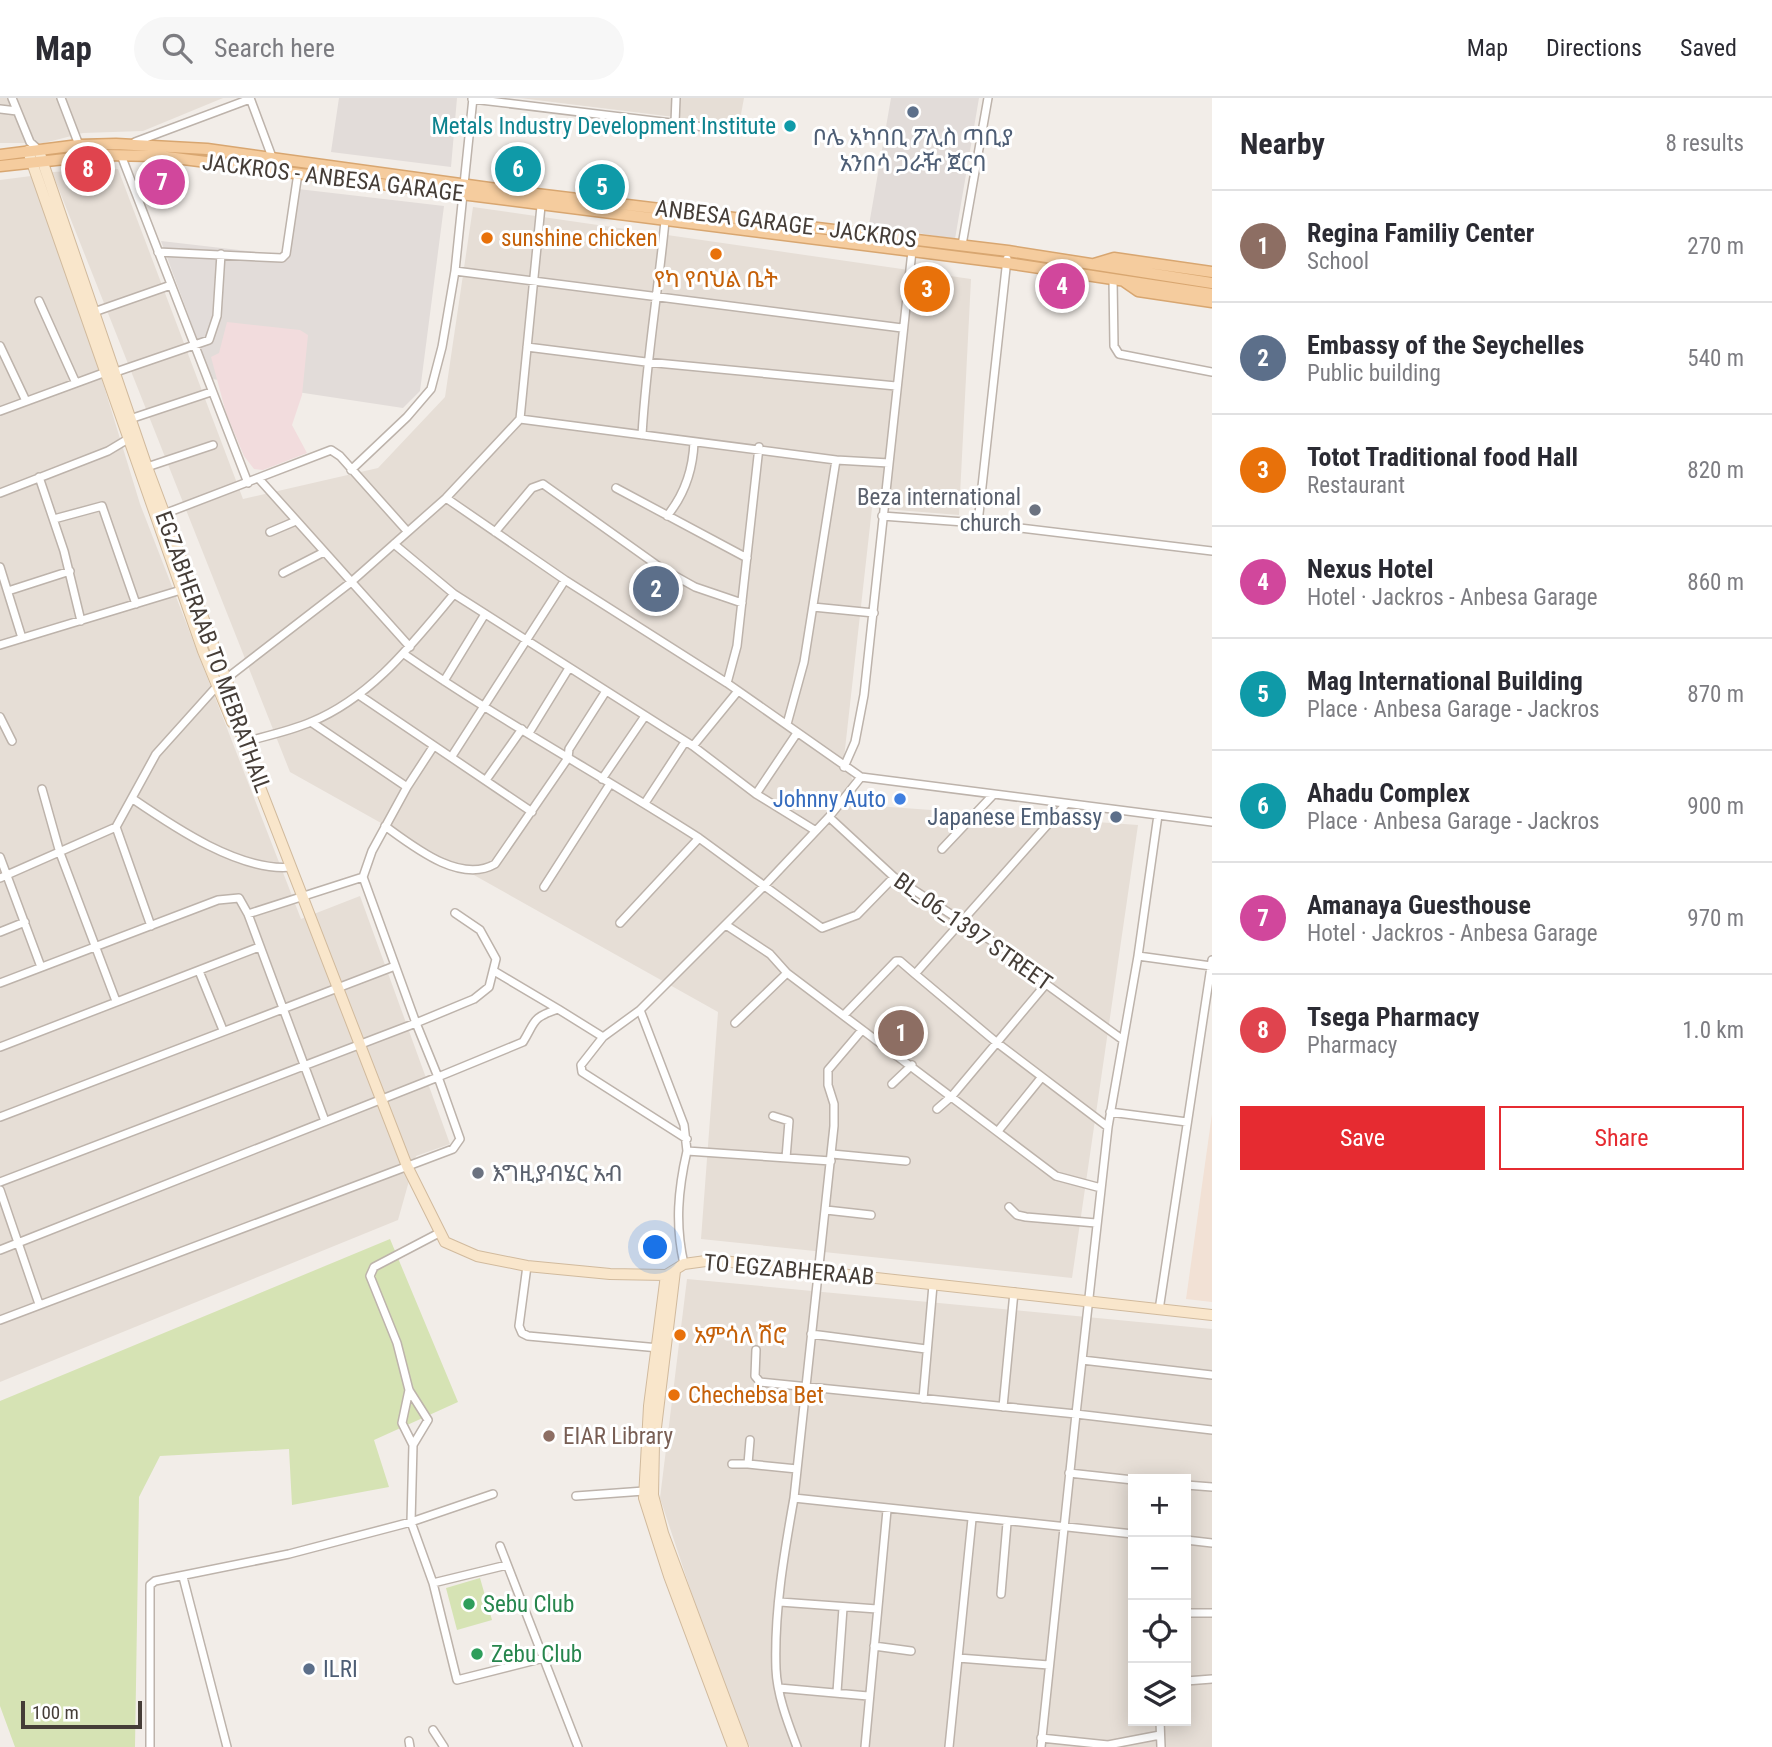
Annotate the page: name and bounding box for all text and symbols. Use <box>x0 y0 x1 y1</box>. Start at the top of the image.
search box <box>134 17 624 80</box>
text: Map <box>35 29 92 68</box>
icon: search <box>158 29 196 67</box>
text: Search here <box>214 33 335 63</box>
text: Map <box>1467 34 1508 62</box>
text: Directions <box>1546 34 1642 62</box>
text: Saved <box>1680 34 1737 62</box>
marker: ቦሌ አካባቢ ፖሊስ ጣቢያ አንበሳ ጋራዥ ጀርባ <box>905 104 921 120</box>
place label: Metals Industry Development Institute <box>431 113 776 140</box>
marker: Metals Industry Development Institute <box>782 118 798 134</box>
place label: ቦሌ አካባቢ ፖሊስ ጣቢያ አንበሳ ጋራዥ ጀርባ <box>813 124 1013 177</box>
text: Nearby <box>1240 126 1325 161</box>
text: 8 results <box>1666 130 1744 157</box>
pin: 8 <box>65 143 111 195</box>
pin: 6 <box>495 143 541 195</box>
street label: JACKROS - ANBESA GARAGE <box>201 149 465 207</box>
pin: 7 <box>139 156 185 208</box>
pin: 5 <box>579 161 625 213</box>
street label: ANBESA GARAGE - JACKROS <box>654 195 918 253</box>
text: Regina Familiy Center <box>1307 218 1534 248</box>
place label: sunshine chicken <box>501 225 658 252</box>
marker: sunshine chicken <box>479 230 495 246</box>
text: 1 <box>1257 233 1269 260</box>
text: 270 m <box>1687 233 1744 260</box>
marker: የካ የባህል ቤት <box>708 246 724 262</box>
text: School <box>1307 248 1369 275</box>
pin: 4 <box>1039 260 1085 312</box>
pin: 3 <box>904 263 950 315</box>
place label: የካ የባህል ቤት <box>654 266 778 293</box>
text: Embassy of the Seychelles <box>1307 330 1584 360</box>
text: 2 <box>1257 345 1269 372</box>
text: 540 m <box>1687 345 1744 372</box>
text: Public building <box>1307 360 1441 387</box>
text: Totot Traditional food Hall <box>1307 442 1578 472</box>
text: 3 <box>1257 457 1269 484</box>
text: 820 m <box>1687 457 1744 484</box>
text: Restaurant <box>1307 472 1405 499</box>
place label: Beza international church <box>857 484 1021 537</box>
marker: Beza international church <box>1027 502 1043 518</box>
street label: EGZABHERAAB TO MEBRATHAIL <box>149 508 277 796</box>
text: Nexus Hotel <box>1307 554 1434 584</box>
pin: 2 <box>633 563 679 615</box>
text: 4 <box>1257 569 1269 596</box>
text: 860 m <box>1687 569 1744 596</box>
text: Hotel · Jackros - Anbesa Garage <box>1307 584 1598 611</box>
text: Mag International Building <box>1307 666 1583 696</box>
text: 5 <box>1257 681 1269 708</box>
text: 870 m <box>1687 681 1744 708</box>
text: Place · Anbesa Garage - Jackros <box>1307 696 1599 723</box>
text: Ahadu Complex <box>1307 778 1470 808</box>
place label: Johnny Auto <box>773 786 886 813</box>
marker: Johnny Auto <box>892 791 908 807</box>
text: 6 <box>1257 793 1269 820</box>
text: 900 m <box>1687 793 1744 820</box>
place label: Japanese Embassy <box>927 804 1102 831</box>
text: Place · Anbesa Garage - Jackros <box>1307 808 1599 835</box>
marker: Japanese Embassy <box>1108 809 1124 825</box>
street label: BL_06_1397 STREET <box>889 867 1057 997</box>
text: Amanaya Guesthouse <box>1307 890 1531 920</box>
text: 7 <box>1257 905 1269 932</box>
text: 970 m <box>1687 905 1744 932</box>
text: Hotel · Jackros - Anbesa Garage <box>1307 920 1598 947</box>
text: Tsega Pharmacy <box>1307 1002 1479 1032</box>
pin: 1 <box>878 1007 924 1059</box>
text: 8 <box>1257 1017 1269 1044</box>
text: 1.0 km <box>1682 1017 1744 1044</box>
text: Pharmacy <box>1307 1032 1397 1059</box>
button: Save <box>1240 1106 1485 1170</box>
button: Share <box>1499 1106 1744 1170</box>
place label: እግዚያብሄር አብ <box>492 1160 623 1187</box>
marker: እግዚያብሄር አብ <box>470 1165 486 1181</box>
your location <box>638 1230 672 1264</box>
street label: TO EGZABHERAAB <box>703 1249 875 1291</box>
place label: አምሳለ ሽሮ <box>694 1322 787 1349</box>
marker: አምሳለ ሽሮ <box>672 1327 688 1343</box>
place label: Chechebsa Bet <box>688 1382 824 1409</box>
marker: Chechebsa Bet <box>666 1387 682 1403</box>
place label: EIAR Library <box>563 1423 673 1450</box>
marker: EIAR Library <box>541 1428 557 1444</box>
map controls <box>1128 1474 1191 1726</box>
button: + <box>1128 1474 1191 1537</box>
button: − <box>1128 1537 1191 1600</box>
place label: Sebu Club <box>483 1591 574 1618</box>
marker: Sebu Club <box>461 1596 477 1612</box>
button: locate <box>1128 1600 1191 1663</box>
place label: Zebu Club <box>491 1641 582 1668</box>
marker: Zebu Club <box>469 1646 485 1662</box>
place label: ILRI <box>323 1656 358 1683</box>
marker: ILRI <box>301 1661 317 1677</box>
button: layers <box>1128 1663 1191 1726</box>
scale bar <box>21 1698 142 1730</box>
text: 100 m <box>32 1701 79 1724</box>

